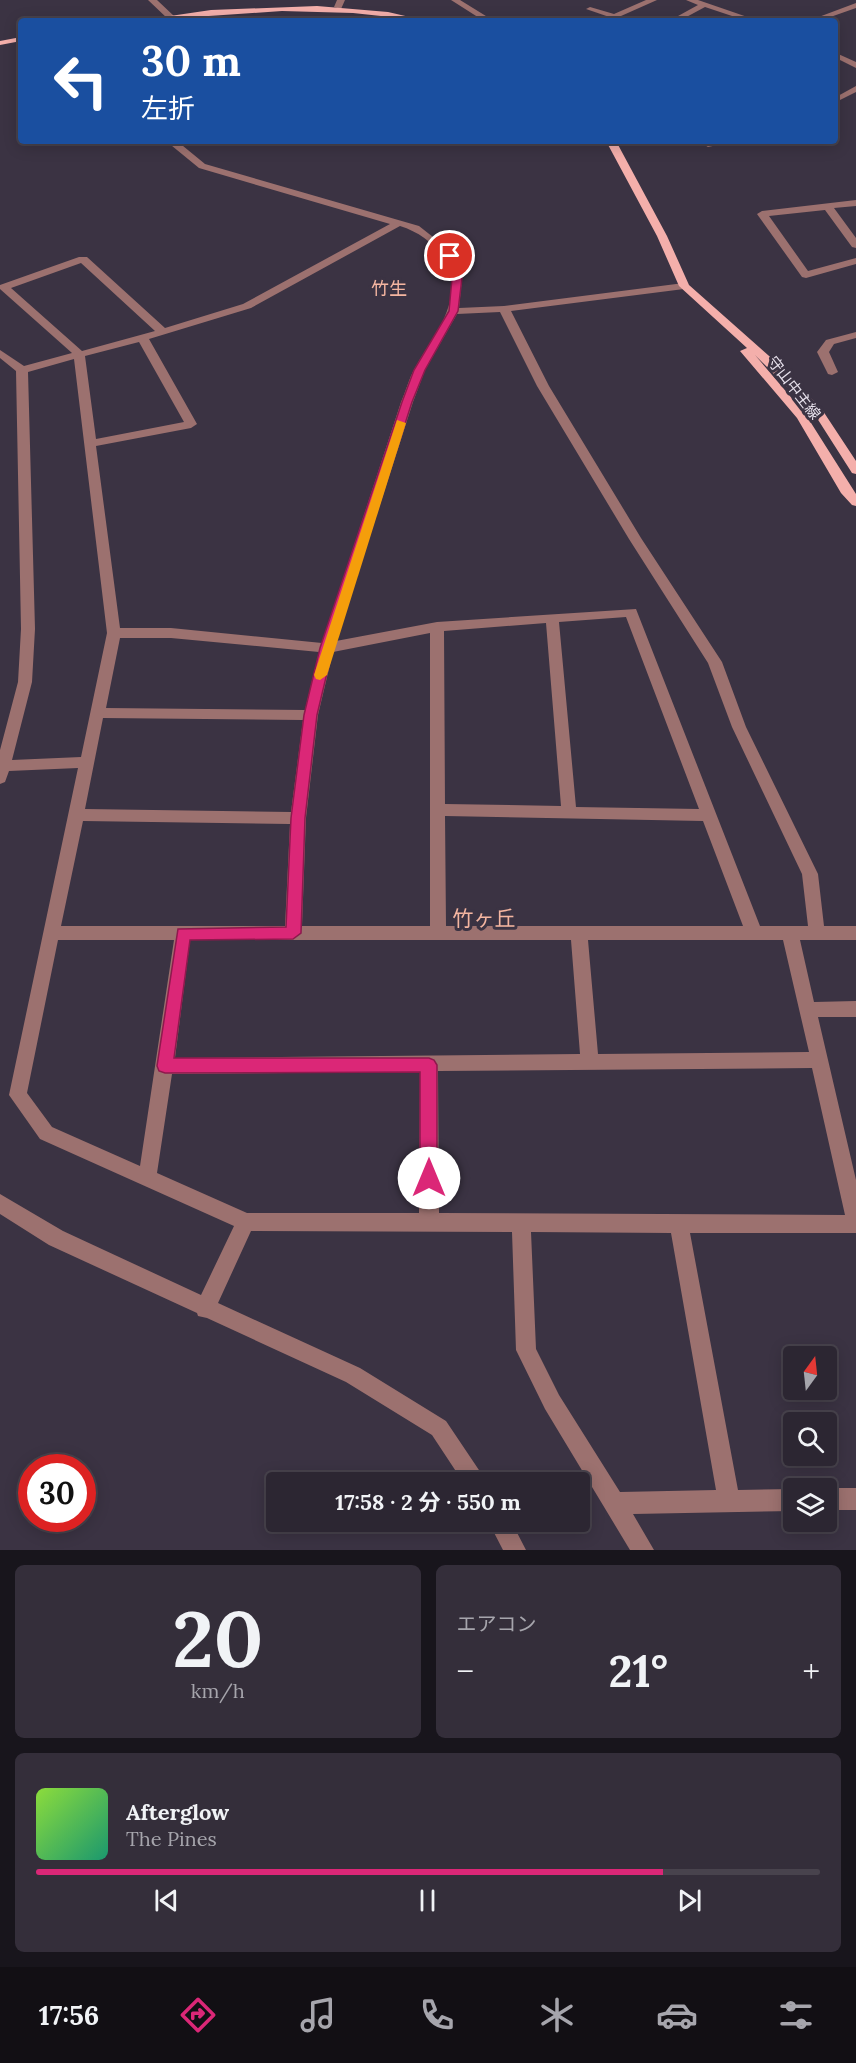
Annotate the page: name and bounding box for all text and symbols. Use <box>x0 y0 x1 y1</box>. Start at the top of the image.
text: 30 m <box>141 34 241 88</box>
icon: left <box>42 42 120 120</box>
text: 左折 <box>141 91 195 125</box>
pin <box>424 230 475 281</box>
icon: arrive <box>433 239 466 272</box>
district label: 竹生 <box>371 277 407 300</box>
street label: 守山中主線 <box>764 352 825 423</box>
district label: 竹ヶ丘 <box>453 905 516 932</box>
position arrow <box>397 1146 461 1210</box>
north arrow <box>783 1346 837 1400</box>
map controls <box>783 1346 837 1532</box>
button: search <box>783 1412 837 1466</box>
speed limit sign: 30 <box>18 1454 96 1532</box>
button: layers <box>783 1478 837 1532</box>
text: 17:58 · 2 分 · 550 m <box>335 1488 521 1516</box>
text: 20 <box>172 1589 263 1688</box>
text: エアコン <box>457 1611 537 1636</box>
text: 21° <box>609 1642 668 1699</box>
text: − <box>457 1650 474 1692</box>
text: + <box>802 1650 820 1692</box>
text: km/h <box>191 1678 245 1703</box>
text: Afterglow <box>126 1798 229 1826</box>
text: The Pines <box>126 1826 217 1851</box>
icon: previous <box>150 1884 183 1917</box>
icon: pause <box>411 1884 444 1917</box>
icon: next <box>673 1884 706 1917</box>
icon: directions <box>177 1994 219 2036</box>
icon: music <box>297 1994 339 2036</box>
icon: phone <box>416 1994 458 2036</box>
icon: climate <box>536 1994 578 2036</box>
icon: car <box>656 1994 698 2036</box>
icon: filters <box>775 1994 817 2036</box>
text: 17:56 <box>39 1998 99 2032</box>

